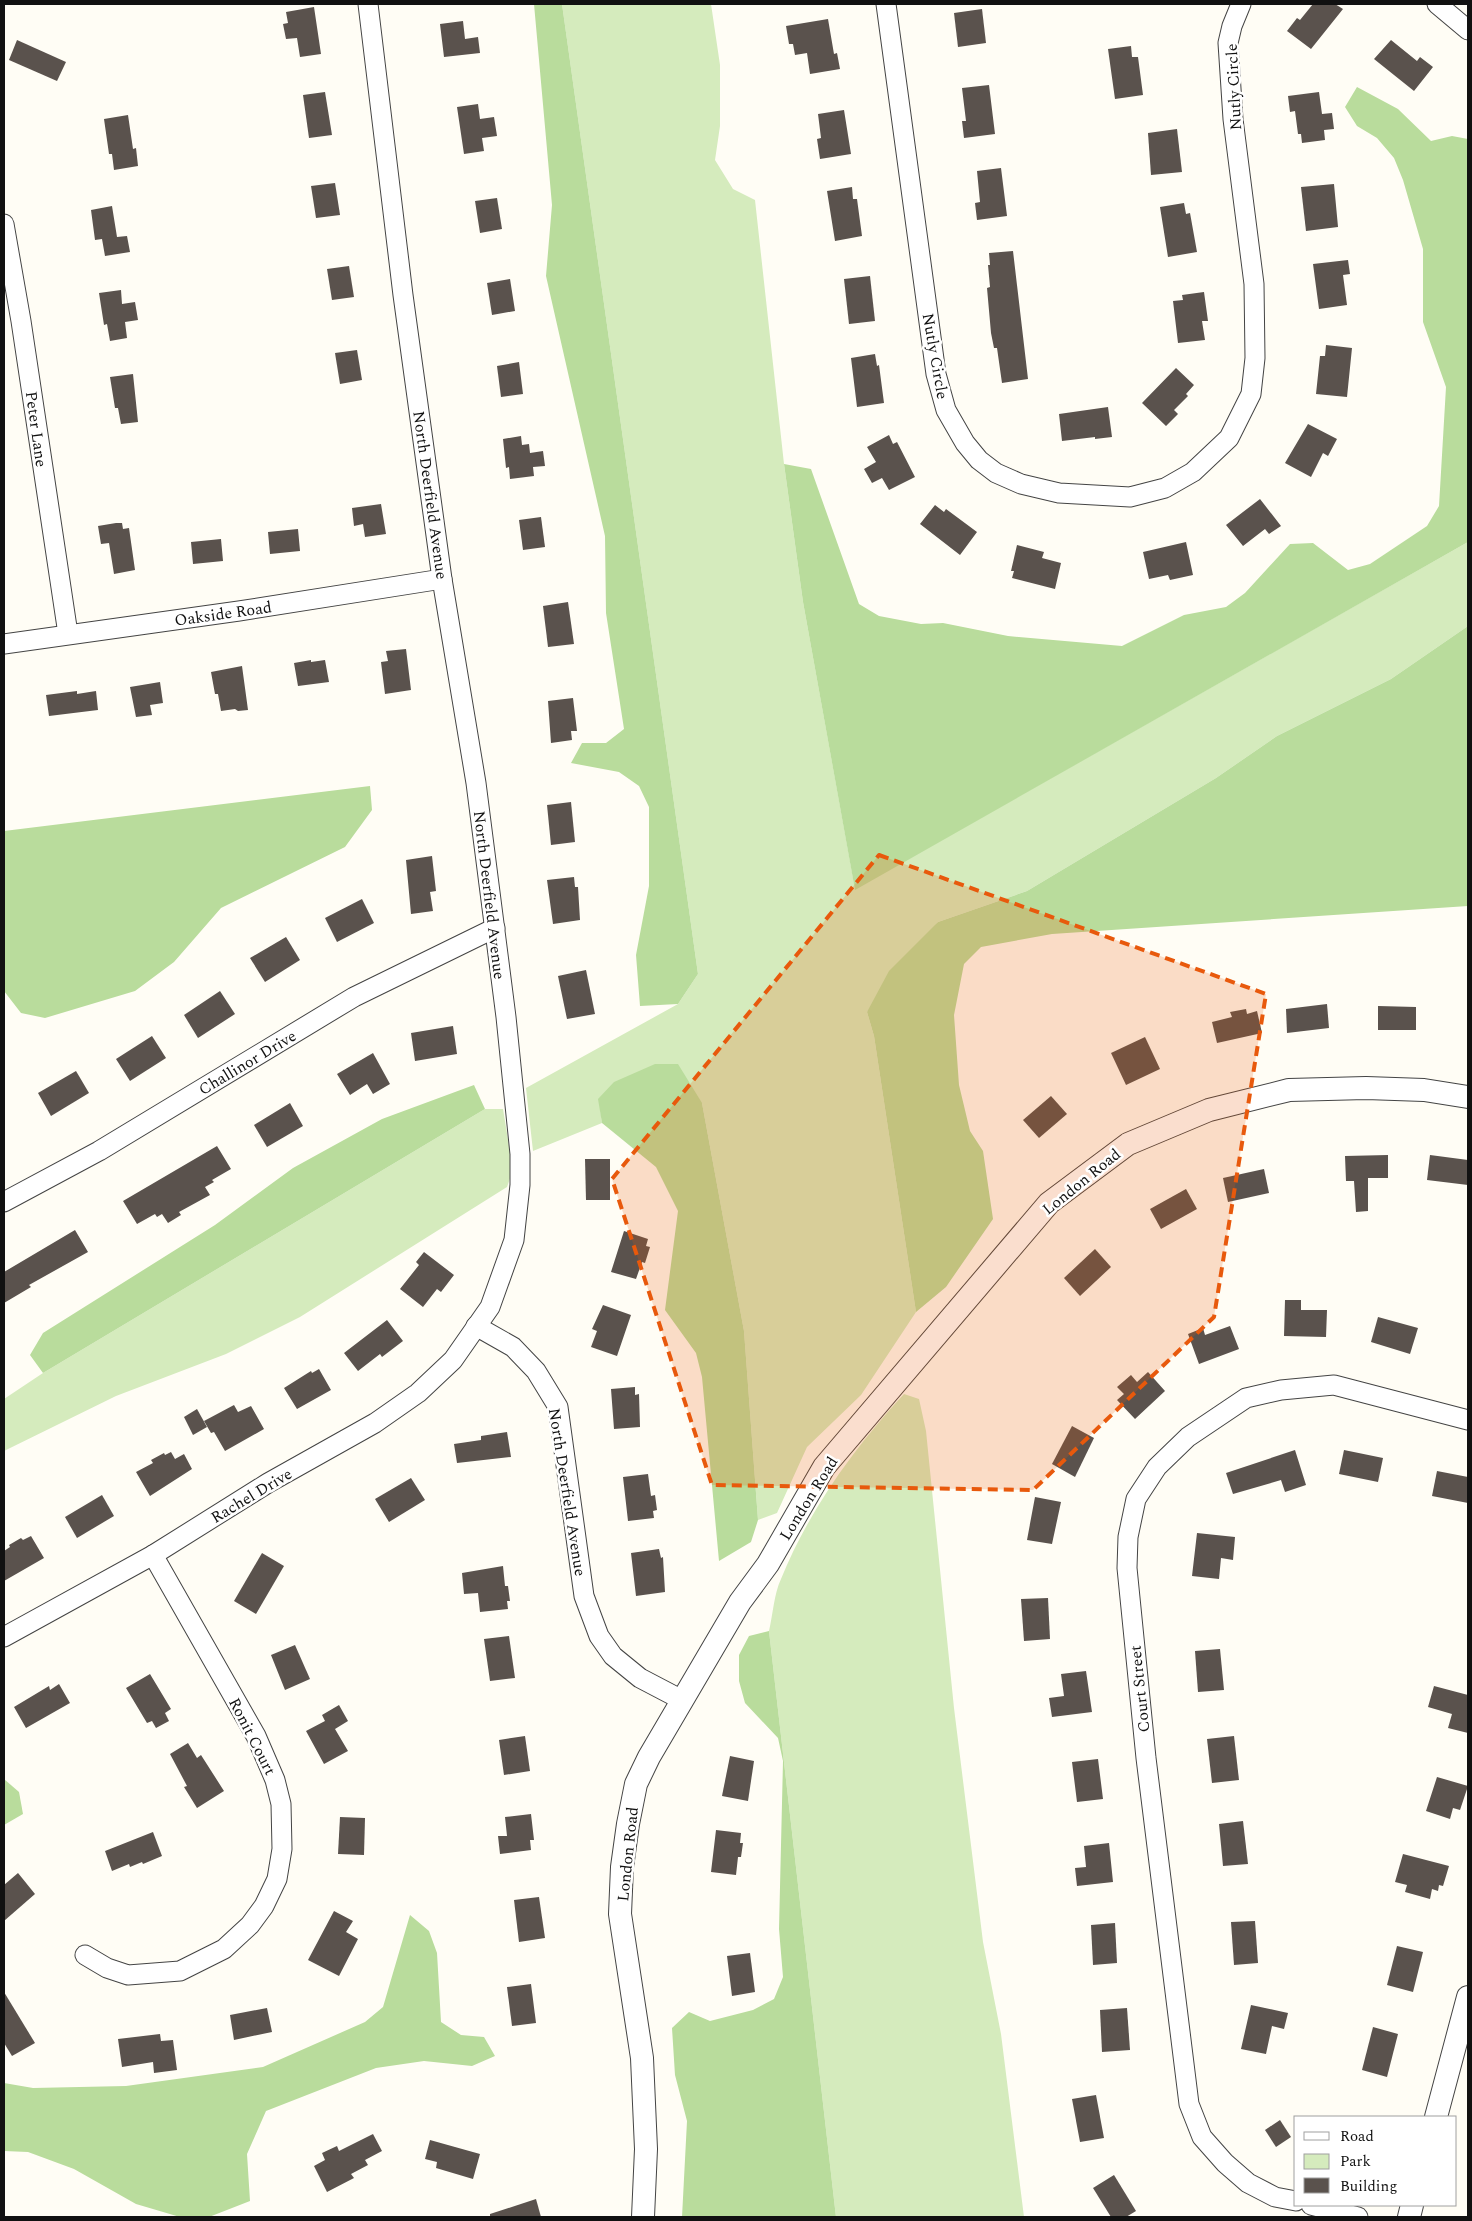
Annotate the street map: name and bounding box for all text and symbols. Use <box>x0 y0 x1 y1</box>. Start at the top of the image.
street label: Nutly Circle <box>1220 43 1248 131</box>
street label: Nutly Circle <box>916 311 954 401</box>
street label: Peter Lane <box>19 390 53 469</box>
street label: North Deerfield Avenue <box>406 409 454 581</box>
street label: Oakside Road <box>173 595 273 633</box>
street label: North Deerfield Avenue <box>467 809 511 981</box>
street label: Challinor Drive <box>194 1024 301 1102</box>
street label: London Road <box>1037 1143 1126 1221</box>
street label: North Deerfield Avenue <box>542 1406 592 1578</box>
street label: London Road <box>773 1452 844 1545</box>
street label: Rachel Drive <box>206 1462 297 1530</box>
street label: Court Street <box>1123 1644 1156 1734</box>
street label: Ronit Court <box>222 1693 282 1780</box>
street label: London Road <box>611 1806 645 1903</box>
legend <box>1294 2116 1457 2206</box>
text: Road <box>1340 2125 1374 2148</box>
text: Park <box>1340 2150 1371 2173</box>
text: Building <box>1340 2175 1397 2198</box>

